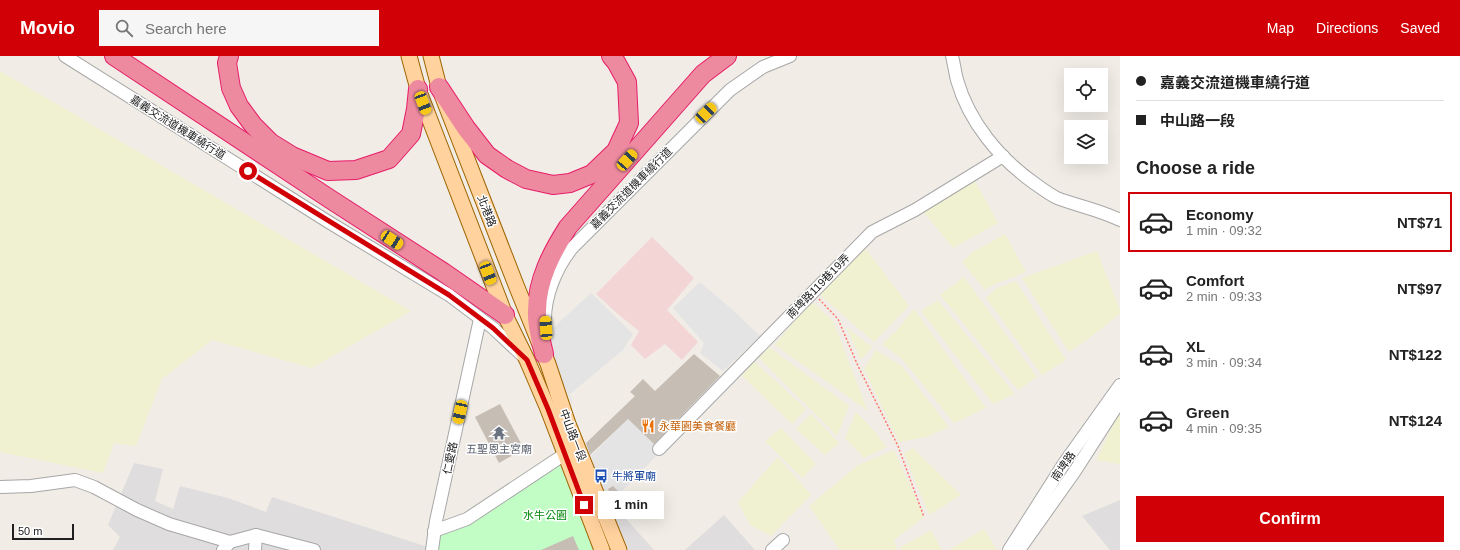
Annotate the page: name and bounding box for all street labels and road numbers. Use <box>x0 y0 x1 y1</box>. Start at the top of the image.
street label: 嘉義交流道機車繞行道 <box>128 93 228 161</box>
street label: 嘉義交流道機車繞行道 <box>588 145 674 231</box>
street label: 北港路 <box>475 193 499 229</box>
street label: 南埤路119巷19弄 <box>784 251 852 321</box>
street label: 中山路一段 <box>558 407 588 463</box>
street label: 仁愛路 <box>441 441 459 475</box>
street label: 南埤路 <box>1049 449 1077 483</box>

